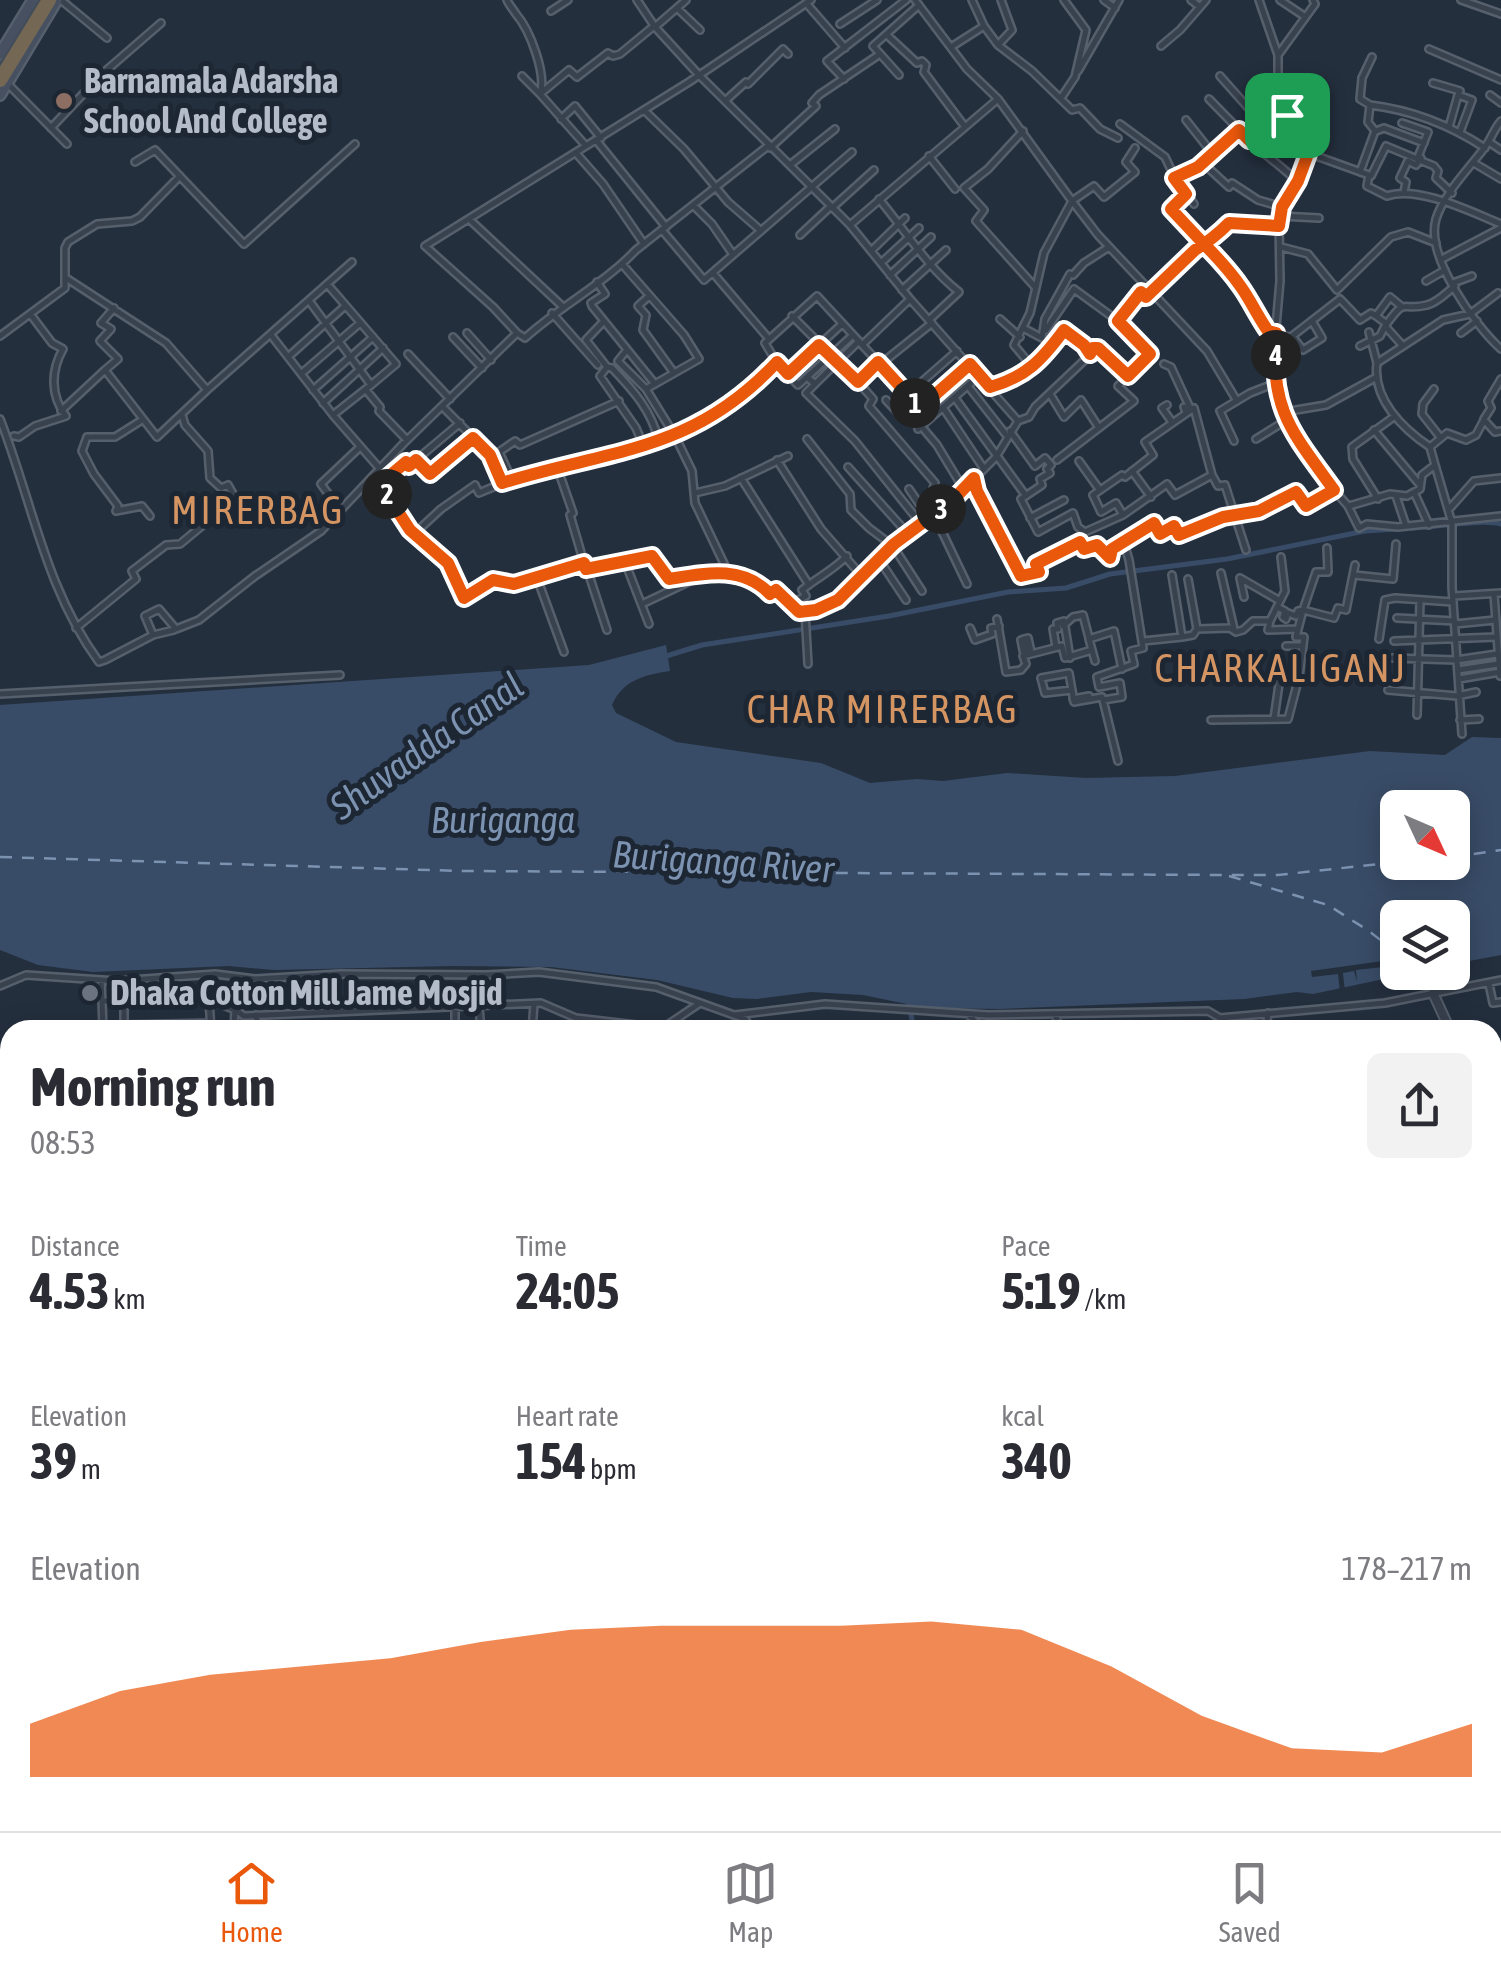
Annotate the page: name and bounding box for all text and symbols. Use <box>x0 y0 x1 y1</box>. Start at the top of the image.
place label: Barnamala Adarsha School And College <box>84 60 338 140</box>
pin <box>1245 73 1330 158</box>
icon: arrive <box>1260 88 1315 143</box>
marker: Barnamala Adarsha School And College <box>53 90 75 112</box>
pin: 4 <box>1251 330 1301 380</box>
text: 4 <box>1269 339 1283 371</box>
pin: 1 <box>890 378 940 428</box>
text: 1 <box>908 387 922 419</box>
pin: 2 <box>362 469 412 519</box>
text: 2 <box>380 478 394 510</box>
pin: 3 <box>916 484 966 534</box>
district label: MIRERBAG <box>171 487 345 532</box>
text: 3 <box>934 493 948 525</box>
district label: CHARKALIGANJ <box>1155 645 1407 690</box>
water label: Shuvadda Canal <box>321 663 531 828</box>
district label: CHAR MIRERBAG <box>747 686 1019 731</box>
north arrow <box>1380 790 1470 880</box>
map controls <box>1380 790 1470 990</box>
water label: Buriganga <box>431 798 576 841</box>
water label: Buriganga River <box>611 832 837 891</box>
button: layers <box>1380 900 1470 990</box>
place label: Dhaka Cotton Mill Jame Mosjid <box>110 972 503 1012</box>
marker: Dhaka Cotton Mill Jame Mosjid <box>79 982 101 1004</box>
button: share <box>1367 1053 1472 1158</box>
text: Morning run <box>30 1055 276 1118</box>
text: 08:53 <box>30 1124 96 1161</box>
text: Distance <box>30 1230 120 1262</box>
text: Time <box>516 1230 567 1262</box>
text: Pace <box>1001 1230 1051 1262</box>
text: 4.53 <box>30 1262 109 1320</box>
text: 24:05 <box>516 1262 620 1320</box>
text: 5:19 <box>1001 1262 1081 1320</box>
text: km <box>109 1283 146 1315</box>
text: /km <box>1081 1283 1127 1315</box>
text: Elevation <box>30 1400 127 1432</box>
text: Heart rate <box>516 1400 619 1432</box>
text: kcal <box>1001 1400 1044 1432</box>
text: 39 <box>30 1432 77 1490</box>
text: 154 <box>516 1432 586 1490</box>
text: 340 <box>1001 1432 1072 1490</box>
text: m <box>77 1453 101 1485</box>
text: bpm <box>586 1453 637 1485</box>
text: Elevation <box>30 1550 141 1587</box>
text: 178–217 m <box>1342 1550 1472 1587</box>
tab: Home <box>220 1856 283 1948</box>
tab: Map <box>723 1856 778 1948</box>
tab: Saved <box>1219 1856 1281 1948</box>

